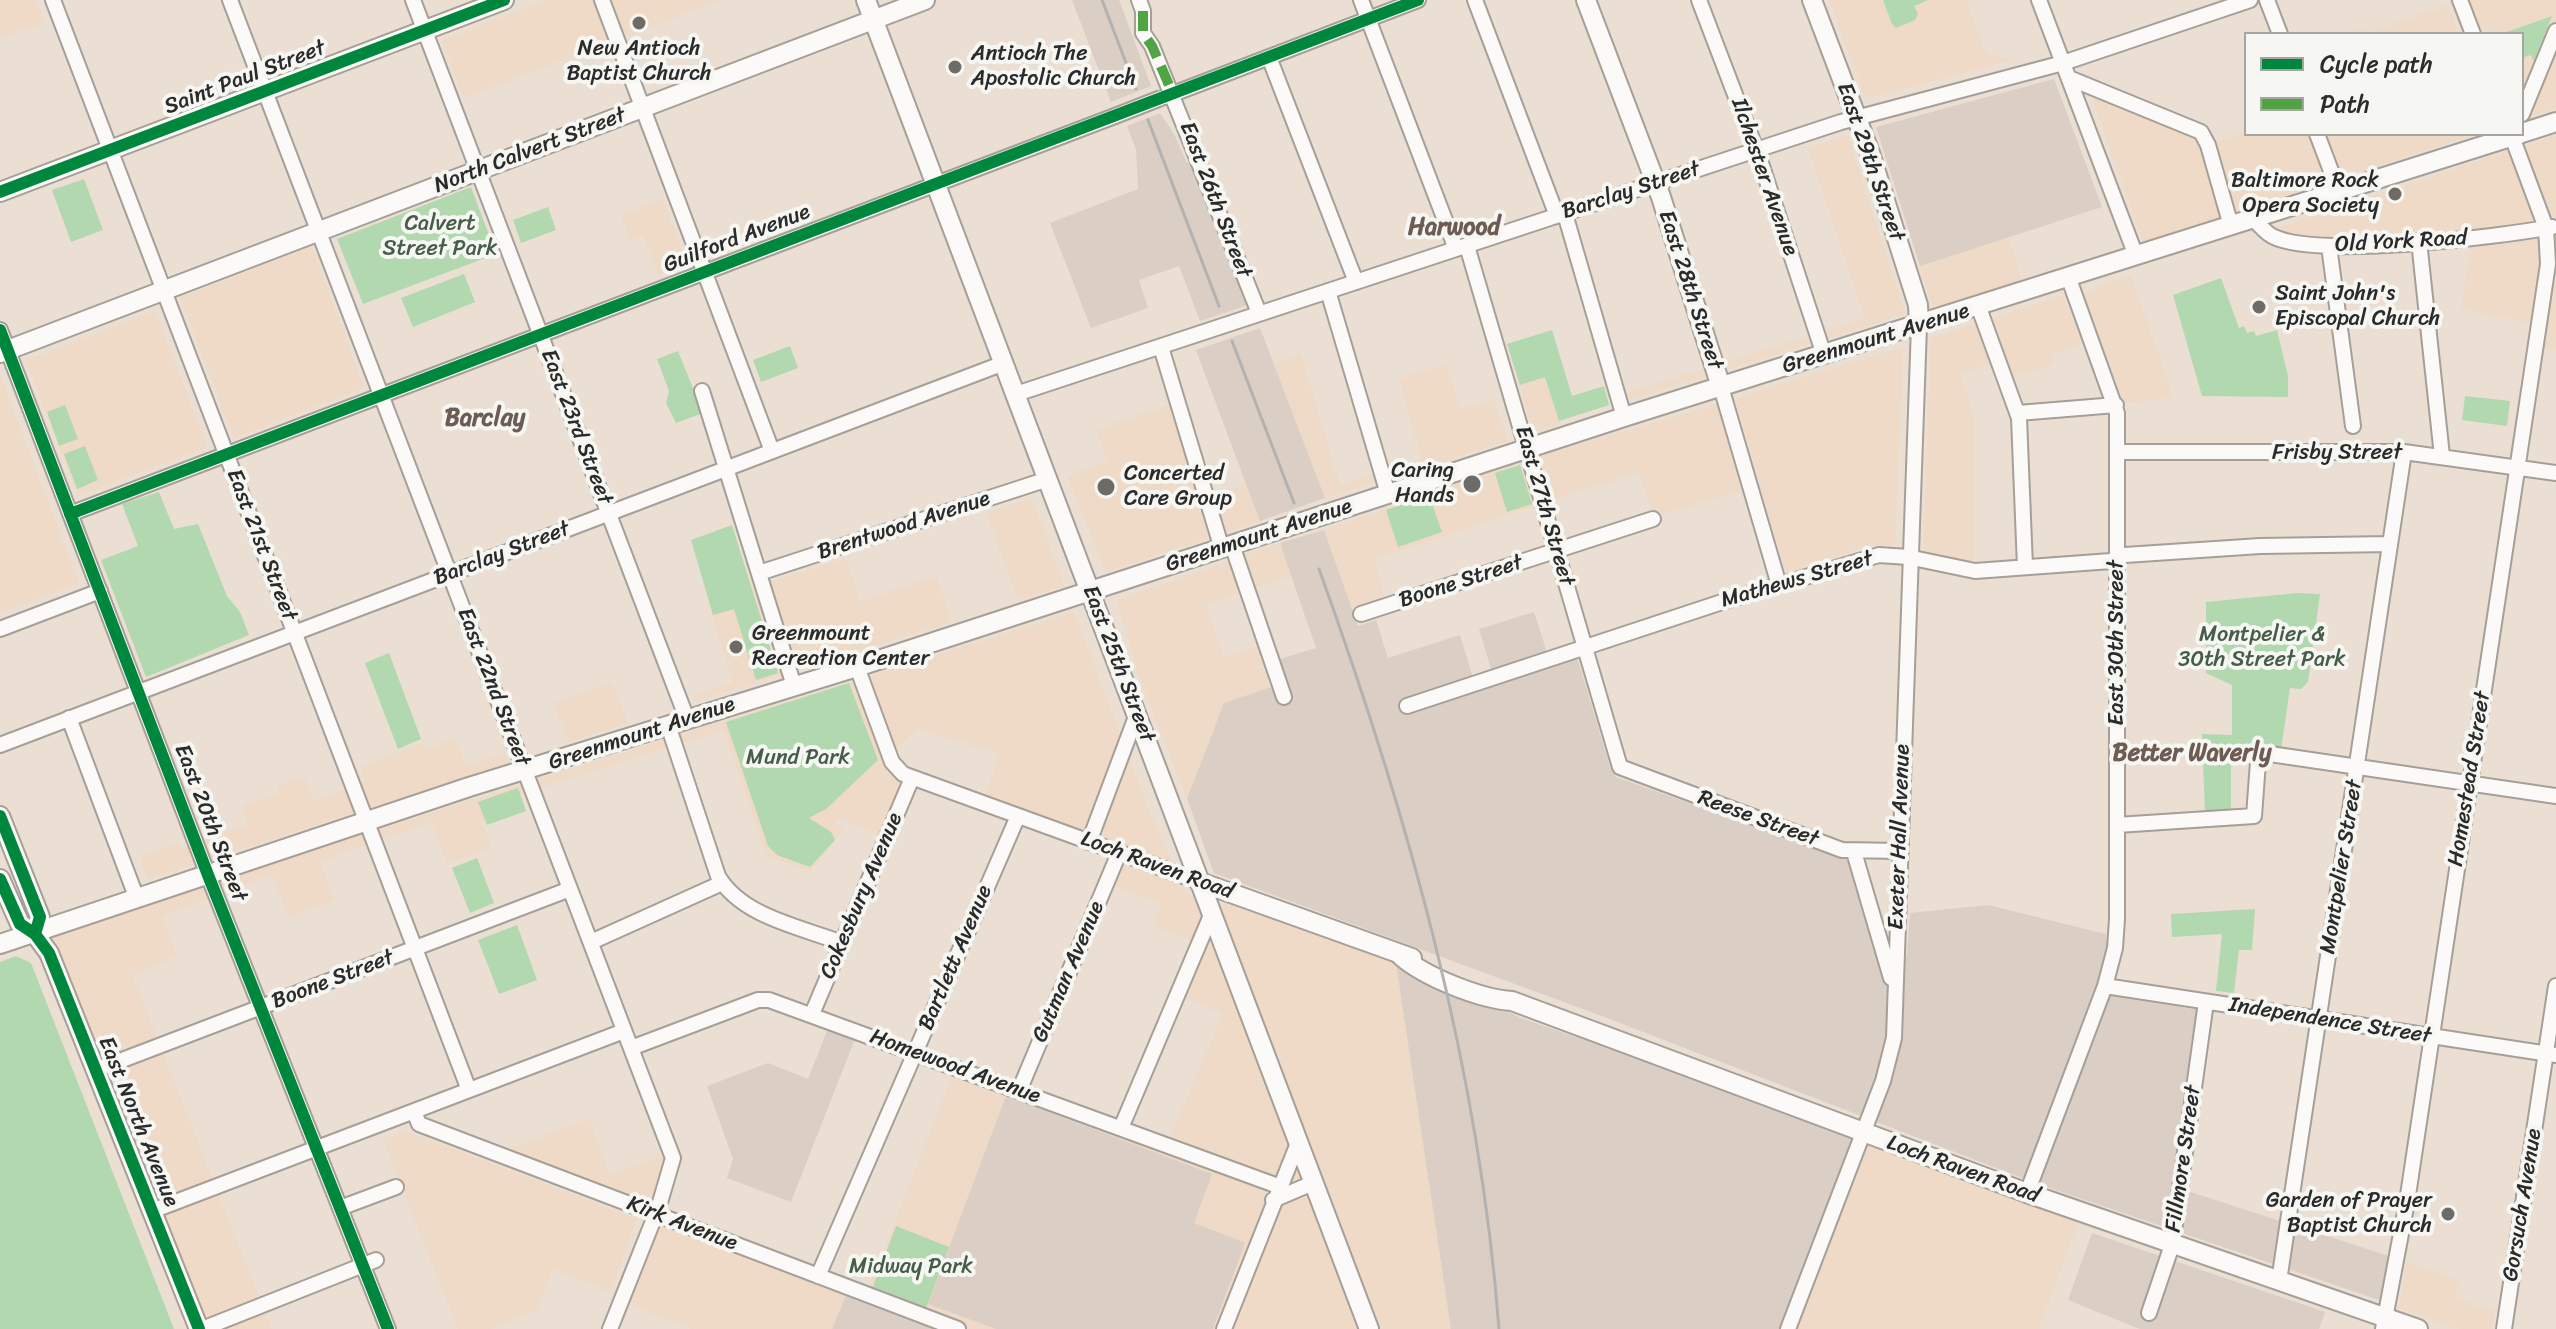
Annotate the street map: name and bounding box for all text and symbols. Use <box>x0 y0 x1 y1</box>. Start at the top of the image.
marker: New Antioch Baptist Church <box>630 14 648 32</box>
legend <box>2244 32 2524 136</box>
street label: Saint Paul Street <box>161 35 329 121</box>
place label: New Antioch Baptist Church <box>566 36 712 88</box>
place label: Antioch The Apostolic Church <box>971 41 1136 92</box>
text: Cycle path <box>2320 43 2433 85</box>
marker: Antioch The Apostolic Church <box>946 58 964 76</box>
street label: East 29th Street <box>1831 79 1909 245</box>
text: Path <box>2320 83 2370 125</box>
street label: Ilchester Avenue <box>1725 95 1803 259</box>
street label: North Calvert Street <box>430 102 630 200</box>
street label: East 26th Street <box>1173 118 1257 282</box>
street label: Barclay Street <box>1559 156 1703 226</box>
place label: Baltimore Rock Opera Society <box>2231 168 2379 220</box>
marker: Baltimore Rock Opera Society <box>2386 185 2404 203</box>
street label: Guilford Avenue <box>660 199 814 279</box>
street label: East 28th Street <box>1652 207 1728 373</box>
park label: Calvert Street Park <box>383 211 497 262</box>
district label: Harwood <box>1408 214 1500 242</box>
street label: Old York Road <box>2334 225 2468 259</box>
place label: Saint John's Episcopal Church <box>2275 281 2440 332</box>
street label: Greenmount Avenue <box>1779 298 1973 380</box>
marker: Saint John's Episcopal Church <box>2250 298 2268 316</box>
street label: East 23rd Street <box>534 346 618 508</box>
district label: Barclay <box>445 405 525 433</box>
street label: East 27th Street <box>1509 423 1579 589</box>
street label: Frisby Street <box>2272 440 2402 466</box>
place label: Caring Hands <box>1391 458 1454 510</box>
place label: Concerted Care Group <box>1124 461 1232 512</box>
street label: East 21st Street <box>220 465 302 625</box>
marker: Caring Hands <box>1461 473 1483 495</box>
marker: Concerted Care Group <box>1095 476 1117 498</box>
street label: Brentwood Avenue <box>814 486 994 566</box>
street label: Greenmount Avenue <box>1163 493 1355 579</box>
street label: Barclay Street <box>430 516 574 592</box>
street label: Mathews Street <box>1718 546 1876 614</box>
street label: Boone Street <box>1396 550 1526 614</box>
street label: East 30th Street <box>2104 560 2130 726</box>
street label: East 25th Street <box>1076 582 1160 746</box>
street label: East 22nd Street <box>451 604 535 770</box>
place label: Greenmount Recreation Center <box>752 621 930 672</box>
park label: Montpelier & 30th Street Park <box>2178 622 2346 674</box>
marker: Greenmount Recreation Center <box>727 638 745 656</box>
street label: Homestead Street <box>2443 690 2497 868</box>
street label: Greenmount Avenue <box>546 691 738 777</box>
district label: Better Waverly <box>2113 740 2271 768</box>
street label: East 20th Street <box>168 741 252 905</box>
street label: Exeter Hall Avenue <box>1884 744 1916 930</box>
park label: Mund Park <box>746 745 850 771</box>
street label: Montpelier Street <box>2315 778 2369 956</box>
street label: Reese Street <box>1694 785 1822 853</box>
street label: Cokesbury Avenue <box>815 809 909 983</box>
street label: Loch Raven Road <box>1077 826 1237 906</box>
street label: Bartlett Avenue <box>914 881 998 1035</box>
street label: Gutman Avenue <box>1027 897 1111 1047</box>
street label: Boone Street <box>268 945 398 1015</box>
street label: Independence Street <box>2227 992 2433 1050</box>
street label: Homewood Avenue <box>866 1024 1044 1110</box>
street label: East North Avenue <box>92 1033 184 1211</box>
street label: Fillmore Street <box>2161 1084 2207 1234</box>
street label: Gorsuch Avenue <box>2498 1127 2548 1283</box>
street label: Loch Raven Road <box>1883 1130 2043 1210</box>
place label: Garden of Prayer Baptist Church <box>2266 1188 2432 1240</box>
street label: Kirk Avenue <box>623 1191 741 1257</box>
marker: Garden of Prayer Baptist Church <box>2439 1205 2457 1223</box>
park label: Midway Park <box>849 1254 973 1280</box>

